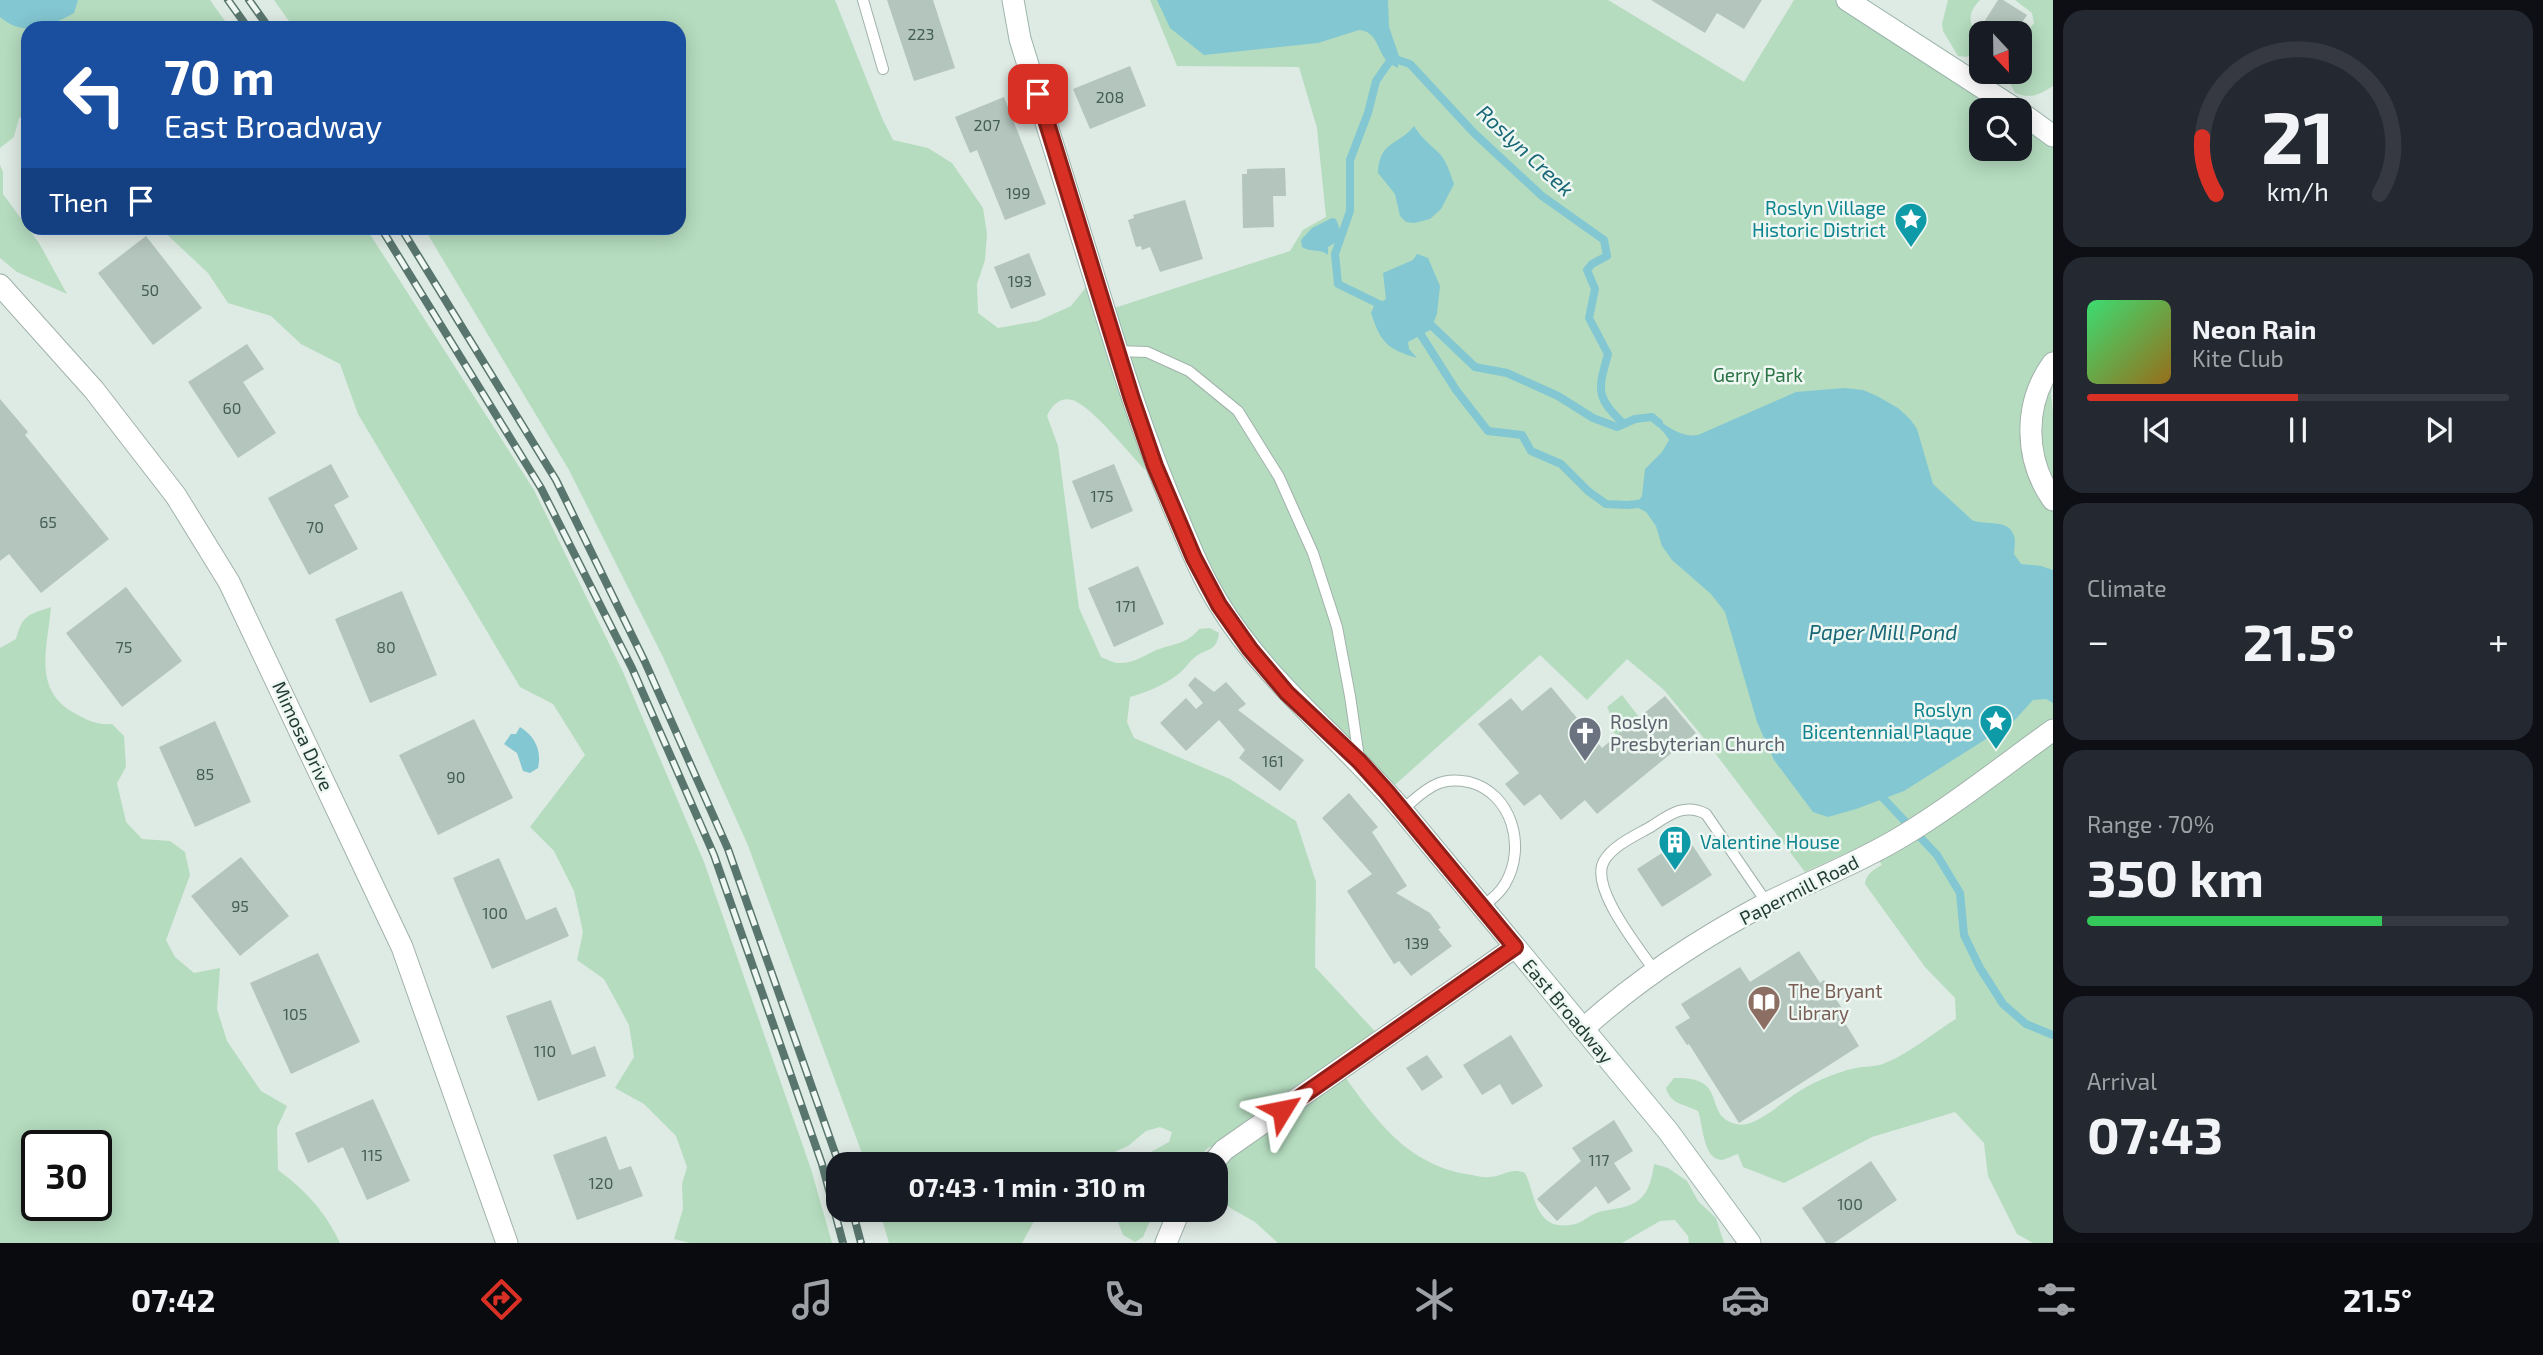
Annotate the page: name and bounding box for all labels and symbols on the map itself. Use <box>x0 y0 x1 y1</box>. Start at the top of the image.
north arrow <box>1969 21 2032 84</box>
house number: 223 <box>908 24 934 43</box>
pin <box>1008 64 1068 124</box>
house number: 208 <box>1096 87 1124 106</box>
water label: Roslyn Creek <box>1472 99 1579 202</box>
house number: 207 <box>974 115 1000 134</box>
house number: 199 <box>1006 183 1030 202</box>
place label: Roslyn Village Historic District <box>1752 196 1886 241</box>
place icon: Roslyn Village Historic District <box>1892 200 1930 249</box>
house number: 193 <box>1008 271 1032 290</box>
house number: 50 <box>141 280 159 299</box>
park label: Gerry Park <box>1713 363 1803 386</box>
house number: 60 <box>223 398 241 417</box>
house number: 175 <box>1090 486 1114 505</box>
house number: 65 <box>39 512 57 531</box>
house number: 70 <box>306 517 324 536</box>
house number: 171 <box>1116 596 1136 615</box>
water label: Paper Mill Pond <box>1809 619 1957 644</box>
house number: 75 <box>116 637 132 656</box>
house number: 80 <box>376 637 396 656</box>
street label: Mimosa Drive <box>268 677 339 794</box>
place label: Roslyn Bicentennial Plaque <box>1802 698 1972 743</box>
place icon: Roslyn Bicentennial Plaque <box>1977 702 2015 751</box>
place label: Roslyn Presbyterian Church <box>1610 710 1785 755</box>
church icon: Roslyn Presbyterian Church <box>1566 714 1604 763</box>
house number: 161 <box>1262 751 1284 770</box>
house number: 85 <box>196 764 214 783</box>
house number: 90 <box>447 767 465 786</box>
building icon: Valentine House <box>1656 823 1694 872</box>
place label: Valentine House <box>1700 830 1840 853</box>
street label: Papermill Road <box>1735 850 1862 929</box>
house number: 95 <box>231 896 249 915</box>
house number: 100 <box>482 903 508 922</box>
house number: 139 <box>1405 933 1429 952</box>
street label: East Broadway <box>1518 954 1619 1068</box>
place label: The Bryant Library <box>1788 979 1883 1024</box>
library icon: The Bryant Library <box>1745 983 1783 1032</box>
house number: 105 <box>283 1004 307 1023</box>
house number: 110 <box>534 1041 556 1060</box>
position arrow <box>1245 1073 1319 1147</box>
speed limit sign: 30 <box>21 1130 112 1221</box>
house number: 115 <box>361 1145 383 1164</box>
house number: 117 <box>1589 1150 1609 1169</box>
house number: 120 <box>588 1173 614 1192</box>
house number: 100 <box>1837 1194 1863 1213</box>

